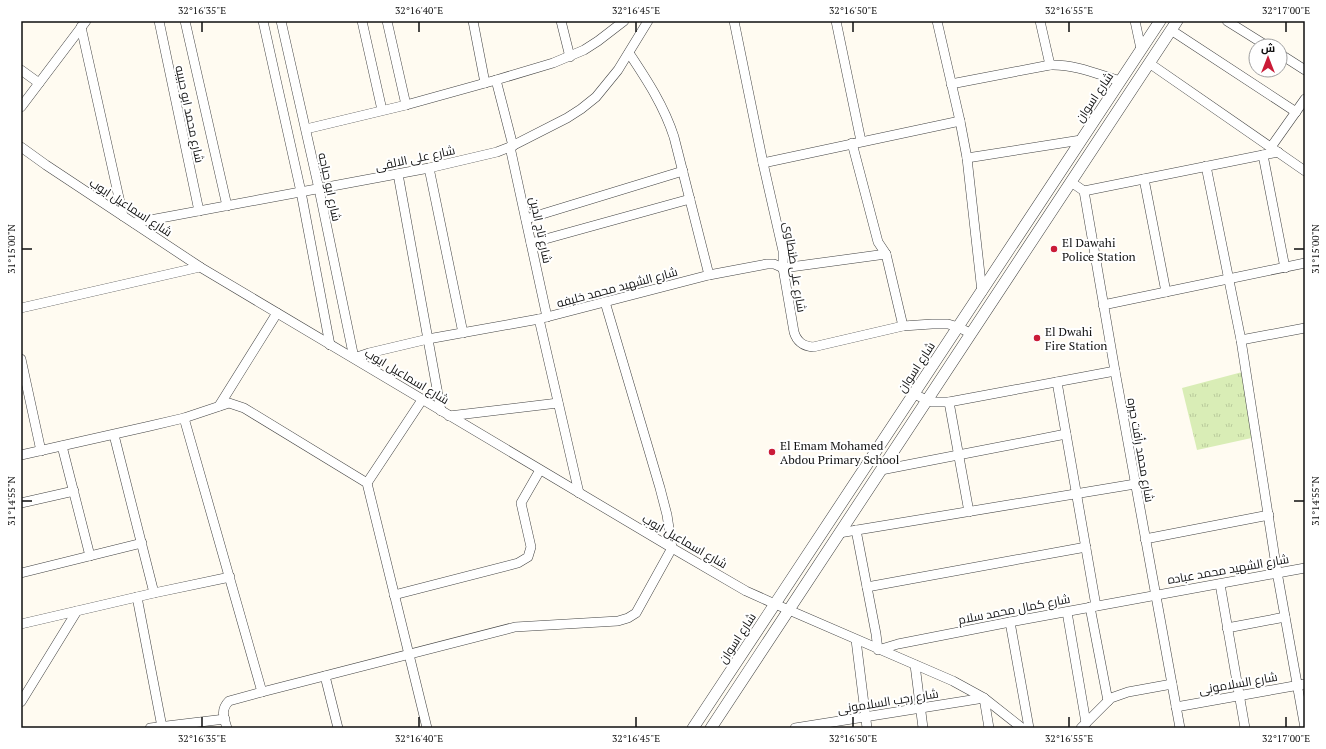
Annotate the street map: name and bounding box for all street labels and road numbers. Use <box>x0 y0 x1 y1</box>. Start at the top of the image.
street label: شارع محمد ابو حبيبه <box>171 64 208 164</box>
street label: شارع اسوان <box>1072 69 1117 126</box>
street label: شارع على الالفى <box>374 142 457 175</box>
street label: شارع ابو حباجه <box>314 151 345 223</box>
street label: شارع اسماعيل ايوب <box>86 175 175 240</box>
street label: شارع تاج الدين <box>526 196 555 265</box>
street label: شارع على طنطاوى <box>779 221 810 313</box>
street label: شارع الشهيد محمد خليفه <box>555 264 679 311</box>
street label: شارع اسوان <box>894 339 939 396</box>
street label: شارع اسماعيل ايوب <box>362 345 452 408</box>
street label: شارع محمد رأفت جيره <box>1123 397 1158 504</box>
street label: شارع اسماعيل ايوب <box>639 511 730 572</box>
street label: شارع الشهيد محمد عباده <box>1166 551 1290 588</box>
street label: شارع كمال محمد سلام <box>957 591 1072 628</box>
street label: شارع اسوان <box>715 610 760 667</box>
street label: شارع السلامونى <box>1198 669 1279 698</box>
street label: شارع رجب السلامونى <box>836 686 940 717</box>

